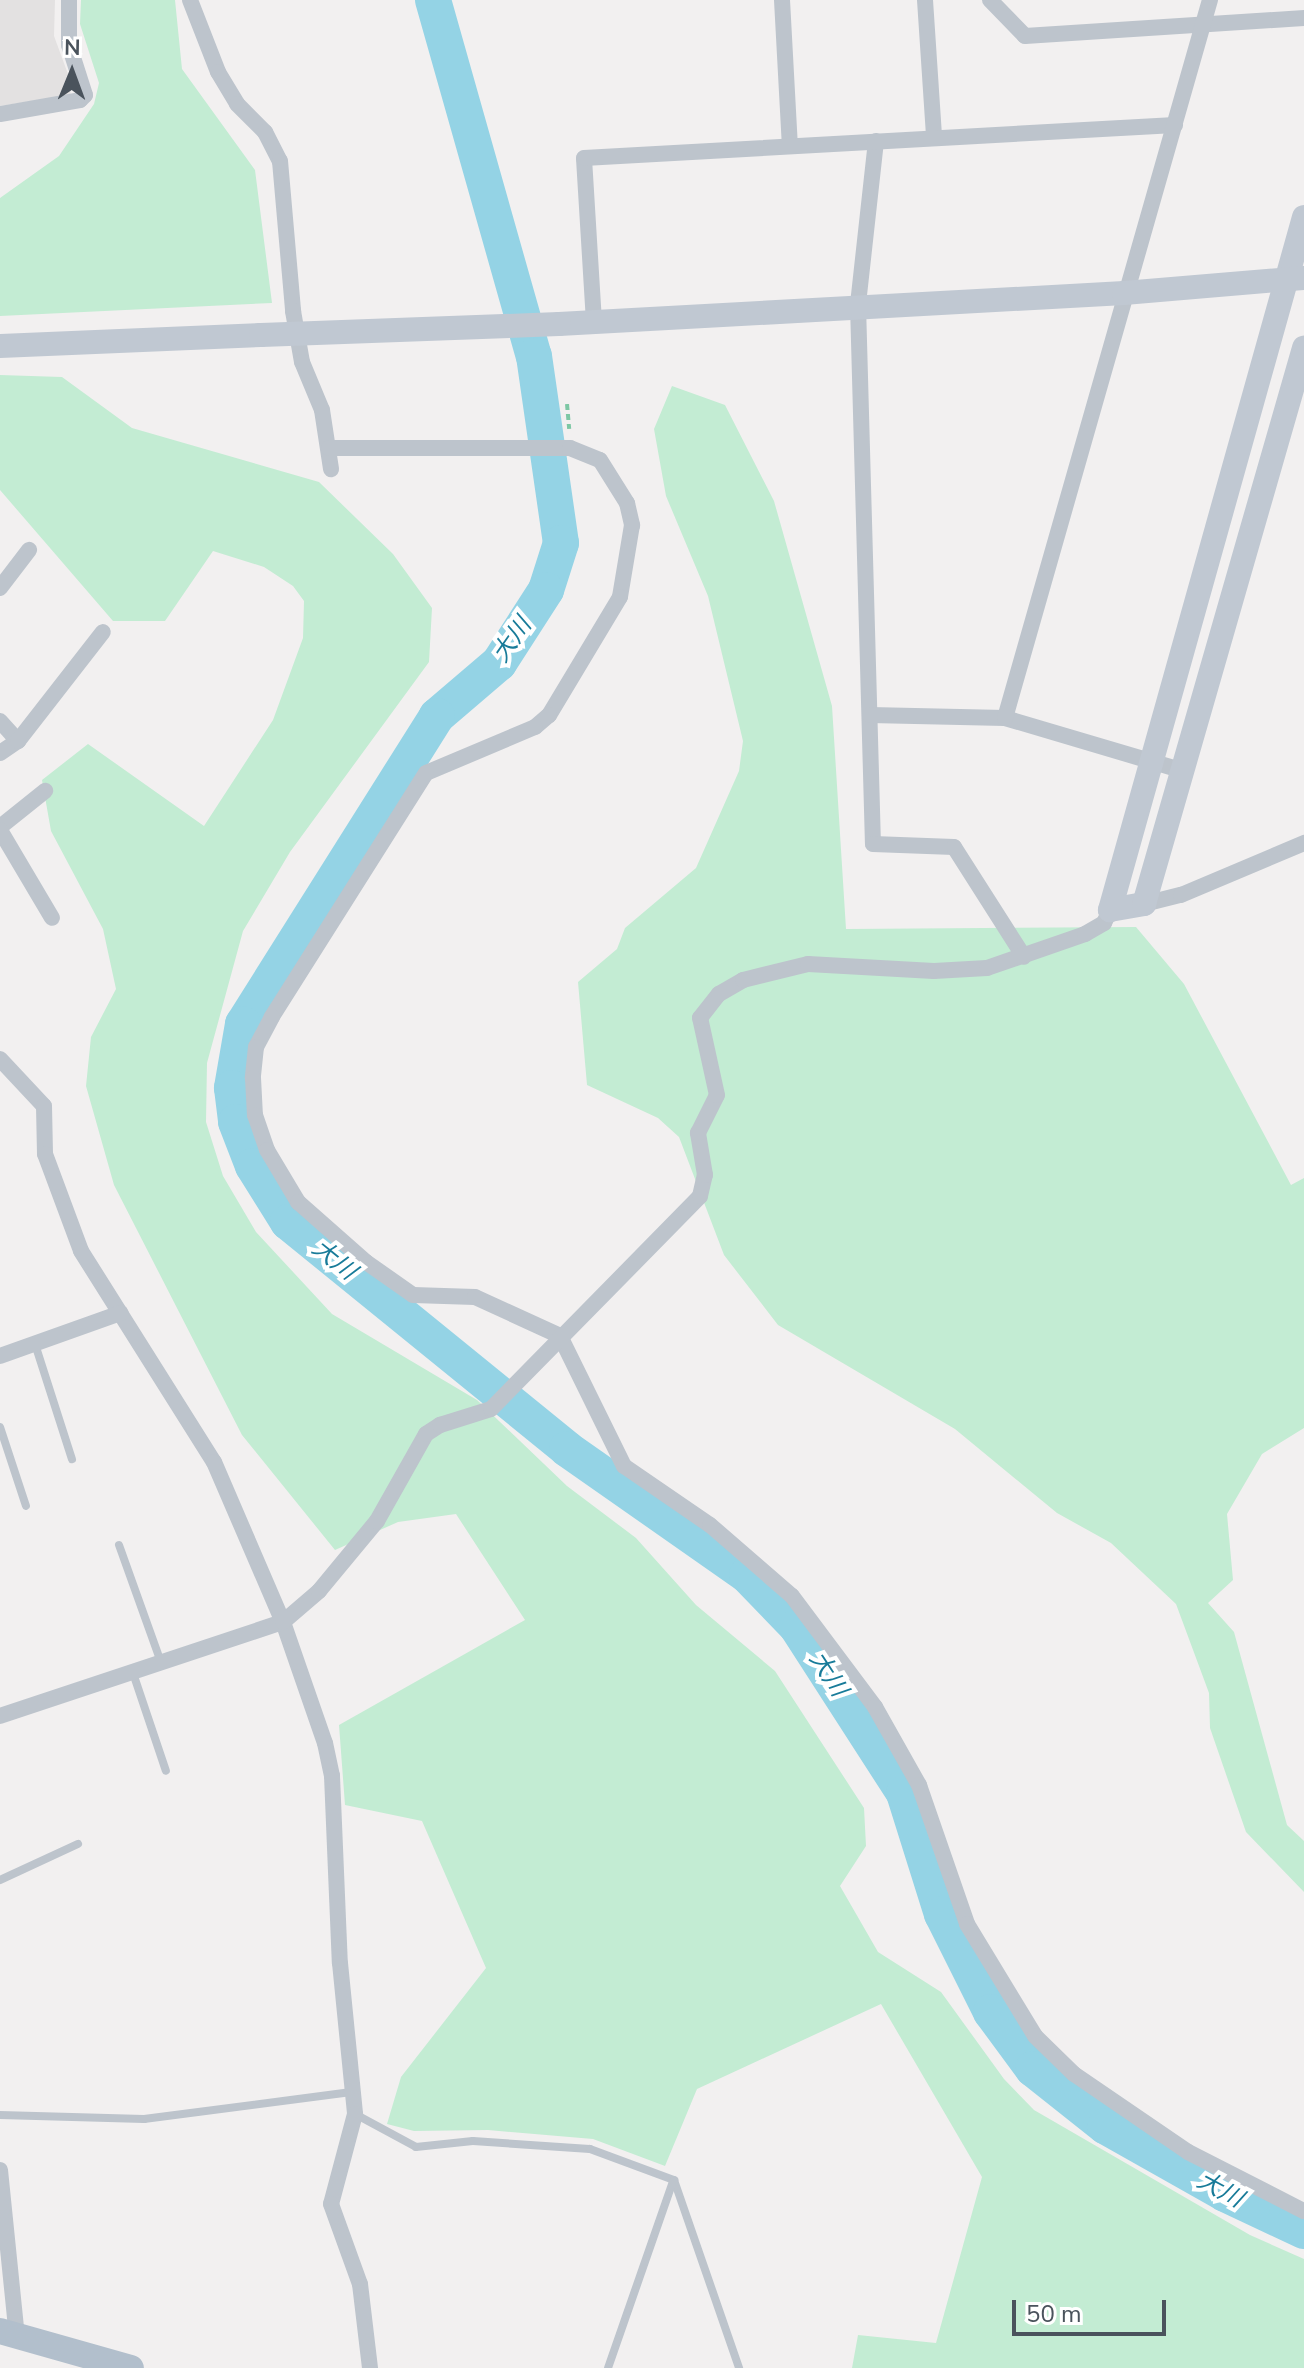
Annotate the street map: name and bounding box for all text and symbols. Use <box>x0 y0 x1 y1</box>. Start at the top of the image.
north arrow <box>32 32 112 112</box>
text: N <box>64 33 81 63</box>
water label: 大川 <box>486 612 538 668</box>
water label: 大川 <box>306 1234 362 1286</box>
water label: 大川 <box>803 1646 853 1702</box>
water label: 大川 <box>1192 2166 1248 2214</box>
scale bar <box>1016 2284 1170 2334</box>
text: 50 m <box>1026 2298 1082 2330</box>

